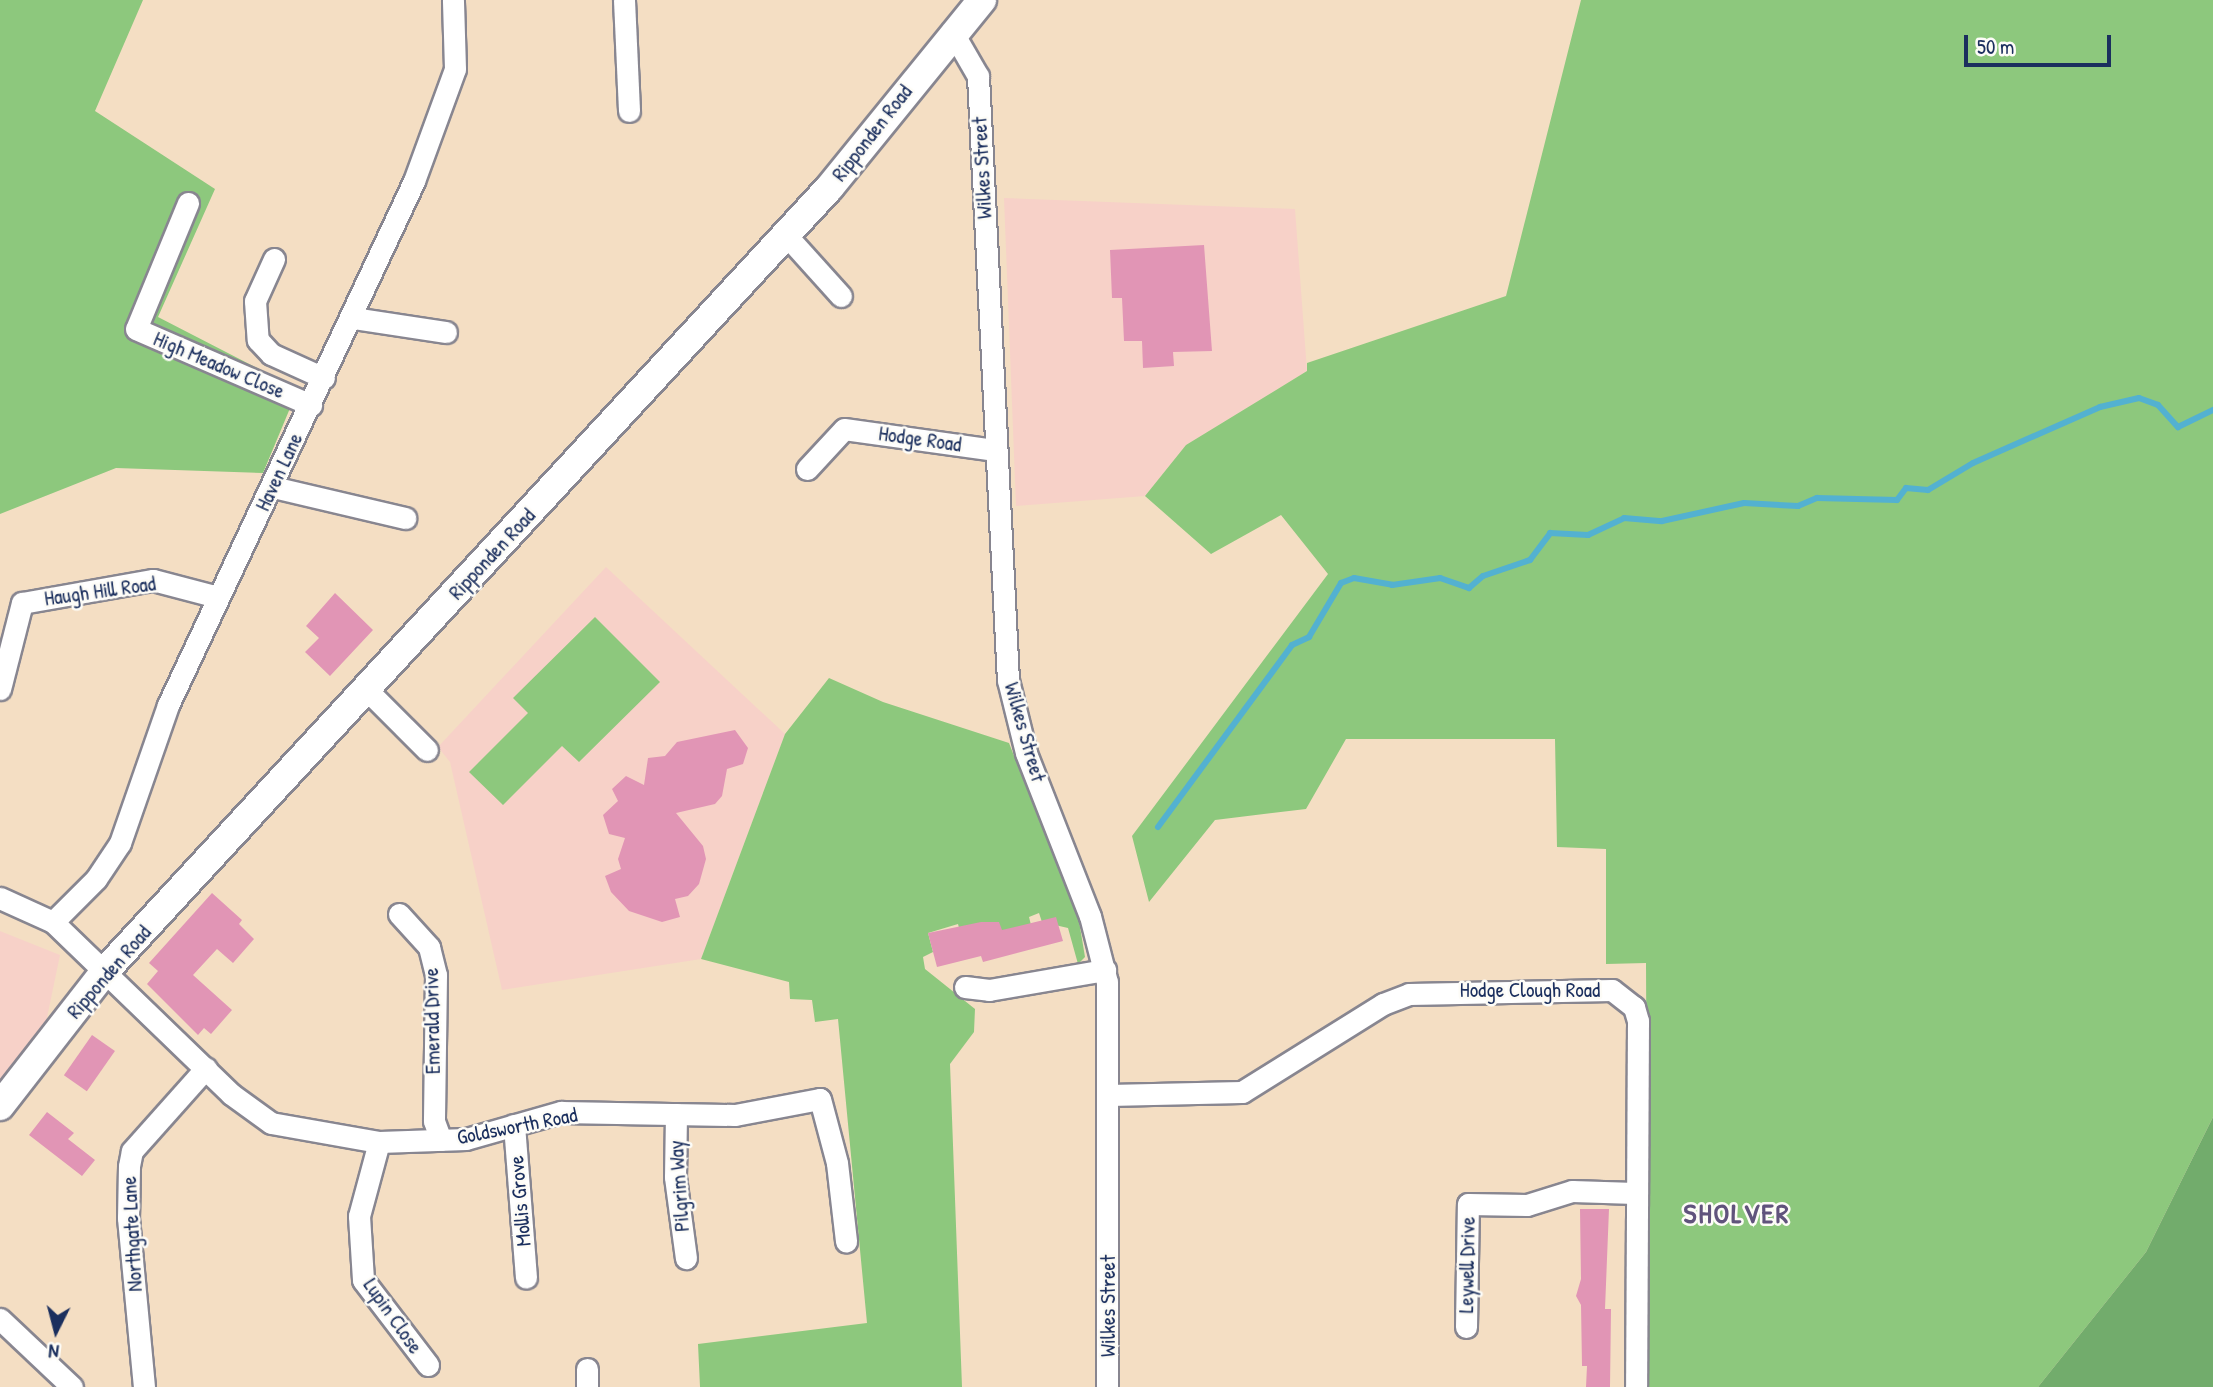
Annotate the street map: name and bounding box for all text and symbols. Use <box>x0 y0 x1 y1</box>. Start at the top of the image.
scale bar <box>1968 21 2115 65</box>
text: 50 m <box>1977 32 2014 61</box>
street label: Ripponden Road <box>827 80 917 186</box>
street label: Wilkes Street <box>967 116 997 220</box>
street label: High Meadow Close <box>150 326 288 404</box>
street label: Hodge Road <box>877 421 963 457</box>
street label: Haven Lane <box>250 429 308 515</box>
street label: Ripponden Road <box>443 503 541 605</box>
street label: Haugh Hill Road <box>43 571 157 611</box>
street label: Wilkes Street <box>999 679 1051 785</box>
street label: Ripponden Road <box>62 920 156 1024</box>
street label: Emerald Drive <box>418 968 446 1074</box>
street label: Hodge Clough Road <box>1460 977 1600 1003</box>
street label: Goldsworth Road <box>455 1102 579 1150</box>
street label: Pilgrim Way <box>663 1139 695 1233</box>
street label: Mollis Grove <box>503 1155 537 1247</box>
street label: Northgate Lane <box>116 1176 148 1292</box>
district label: SHOLVER <box>1684 1196 1790 1230</box>
street label: Leywell Drive <box>1454 1217 1480 1313</box>
street label: Wilkes Street <box>1095 1255 1121 1357</box>
street label: Lupin Close <box>358 1273 428 1359</box>
north arrow <box>21 1296 91 1366</box>
text: N <box>47 1338 60 1365</box>

